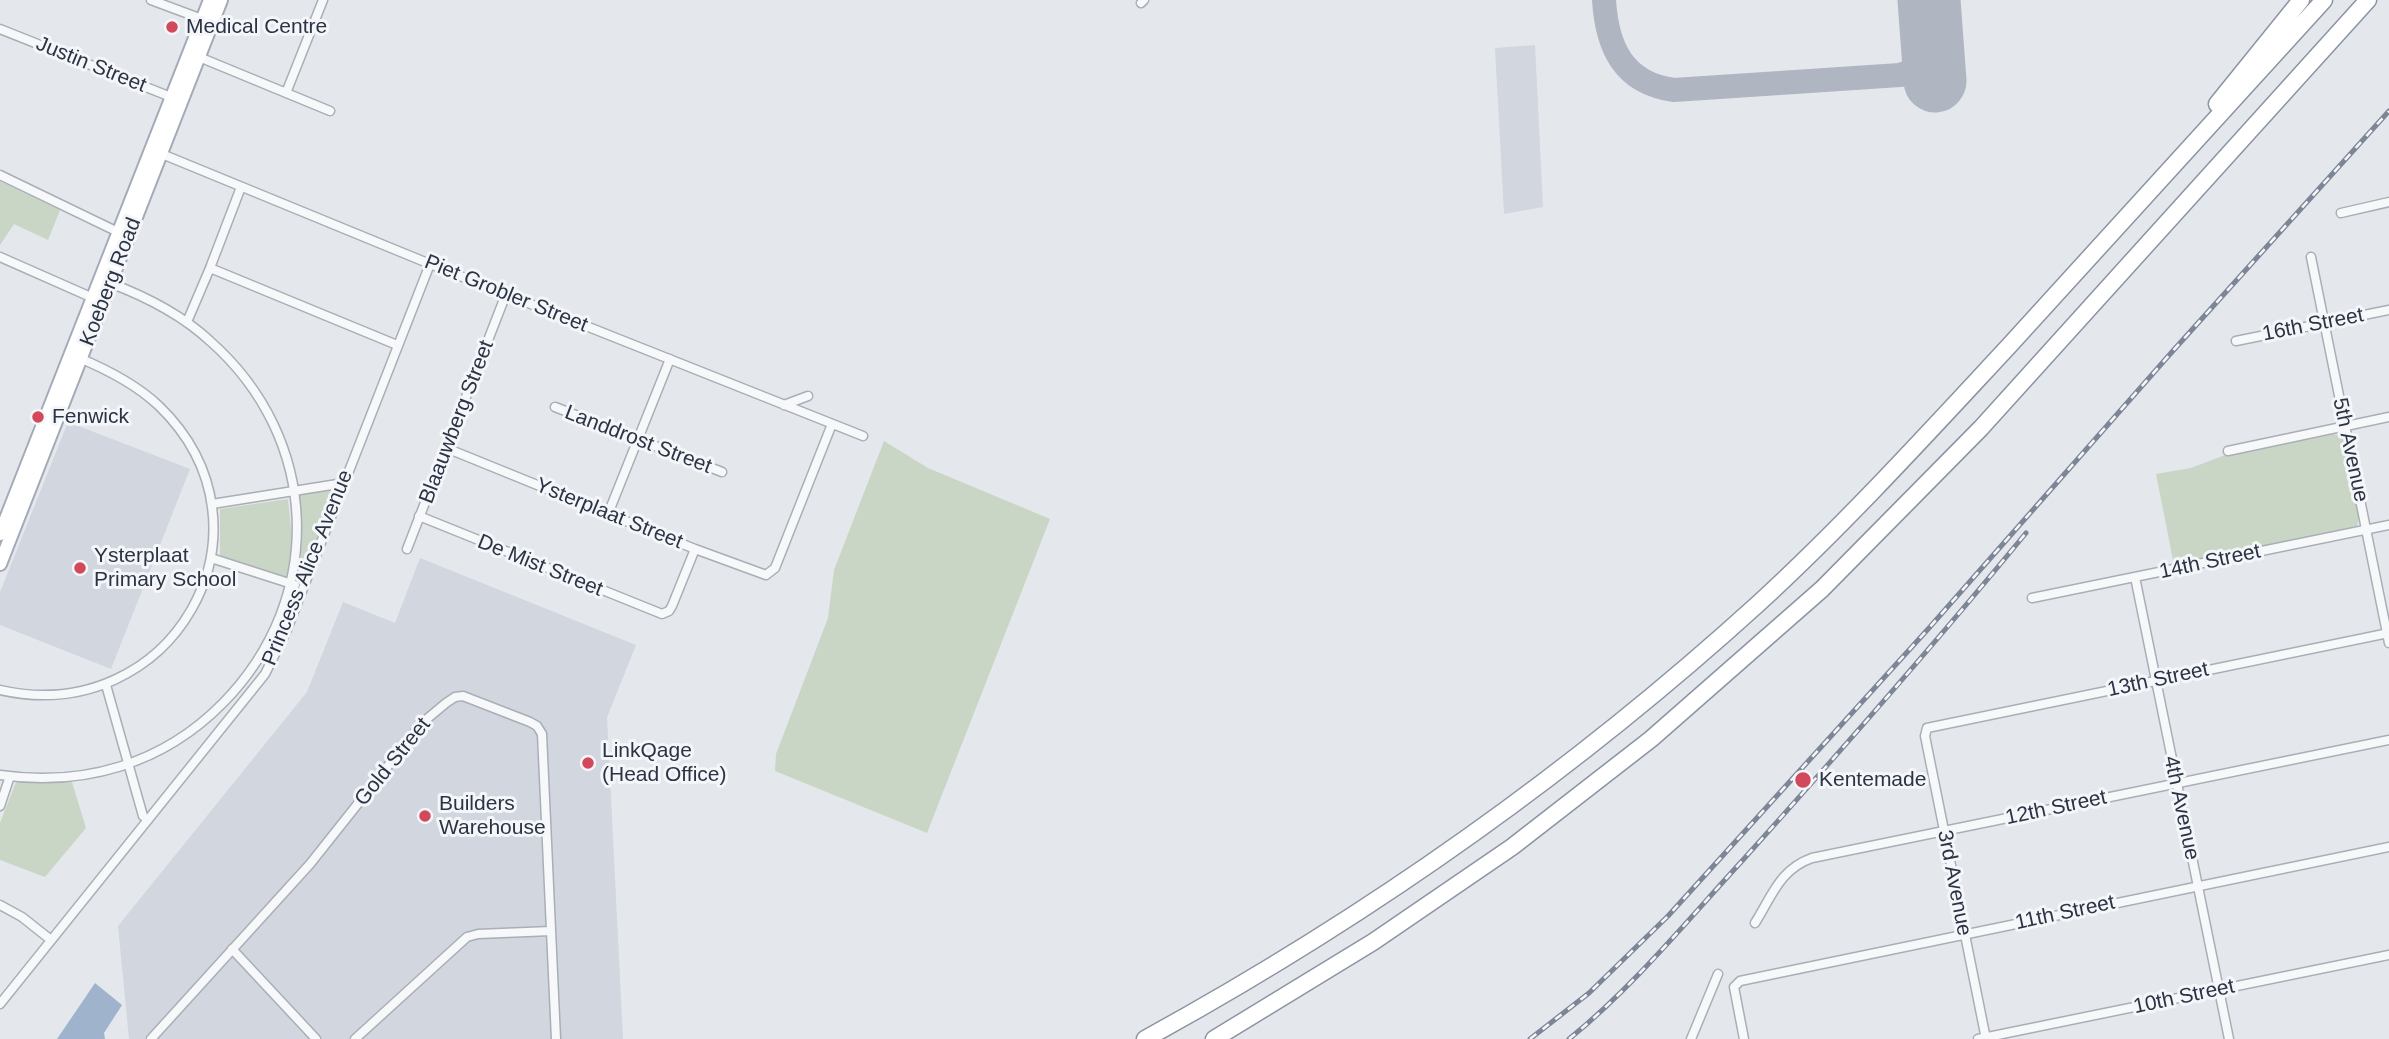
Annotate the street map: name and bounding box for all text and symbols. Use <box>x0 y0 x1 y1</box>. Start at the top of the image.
place label: Medical Centre <box>186 14 327 40</box>
marker: Medical Centre <box>164 19 180 35</box>
street label: Justin Street <box>32 31 150 99</box>
street label: Koeberg Road <box>75 214 147 350</box>
street label: Piet Grobler Street <box>421 250 591 338</box>
street label: 16th Street <box>2260 303 2366 347</box>
street label: Blaauwberg Street <box>414 337 500 507</box>
street label: 5th Avenue <box>2327 396 2373 504</box>
street label: Landdrost Street <box>561 400 715 480</box>
place label: Fenwick <box>52 404 129 430</box>
marker: Fenwick <box>30 409 46 425</box>
street label: Princess Alice Avenue <box>257 467 359 669</box>
street label: Ysterplaat Street <box>532 473 686 555</box>
street label: De Mist Street <box>474 529 606 603</box>
street label: 14th Street <box>2157 539 2263 585</box>
place label: Ysterplaat Primary School <box>94 543 236 593</box>
marker: Ysterplaat Primary School <box>72 560 88 576</box>
street label: 13th Street <box>2105 657 2211 703</box>
street label: Gold Street <box>350 713 436 811</box>
place label: LinkQage (Head Office) <box>602 738 726 788</box>
street label: 4th Avenue <box>2158 754 2204 862</box>
marker: LinkQage (Head Office) <box>580 755 596 771</box>
place label: Kentemade <box>1819 767 1926 793</box>
marker: Kentemade <box>1793 770 1813 790</box>
street label: 12th Street <box>2003 785 2109 831</box>
place label: Builders Warehouse <box>439 791 546 841</box>
marker: Builders Warehouse <box>417 808 433 824</box>
street label: 3rd Avenue <box>1931 828 1977 938</box>
street label: 11th Street <box>2013 890 2117 936</box>
street label: 10th Street <box>2131 974 2237 1020</box>

